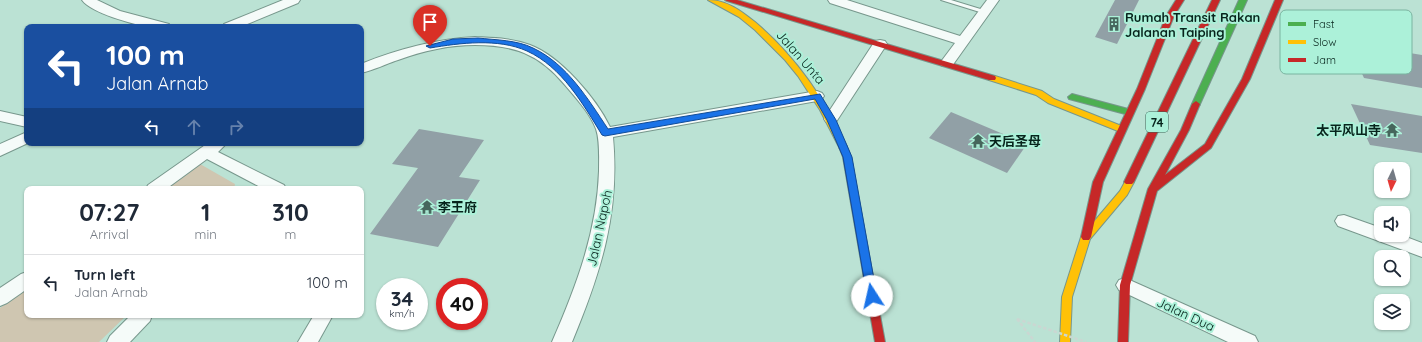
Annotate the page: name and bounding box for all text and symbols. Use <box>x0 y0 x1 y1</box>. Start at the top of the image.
pin <box>413 5 447 46</box>
place label: Rumah Transit Rakan Jalanan Taiping <box>1125 9 1260 40</box>
legend <box>1280 10 1412 74</box>
icon: arrive <box>419 11 441 33</box>
building icon: Rumah Transit Rakan Jalanan Taiping <box>1106 16 1122 32</box>
text: Fast <box>1313 17 1335 31</box>
street label: Jalan Unta <box>773 27 829 87</box>
text: Slow <box>1313 35 1337 49</box>
text: 100 m <box>106 37 185 72</box>
icon: left <box>40 40 92 92</box>
text: Jam <box>1313 53 1336 67</box>
text: Jalan Arnab <box>106 72 208 95</box>
road number: 74 <box>1146 112 1168 132</box>
icon: left <box>141 116 163 138</box>
icon: ahead <box>183 116 205 138</box>
icon: right <box>225 116 247 138</box>
place label: 太平风山寺 <box>1316 122 1381 138</box>
temple icon: 太平风山寺 <box>1384 122 1400 138</box>
temple icon: 天后圣母 <box>970 133 986 149</box>
place label: 天后圣母 <box>989 133 1041 149</box>
north arrow <box>1374 162 1410 198</box>
map controls <box>1374 162 1410 330</box>
street label: Jalan Napoh <box>583 188 615 268</box>
text: 07:27 <box>79 197 139 227</box>
text: 1 <box>201 197 210 227</box>
text: 310 <box>272 197 309 227</box>
temple icon: 李王府 <box>419 199 435 215</box>
place label: 李王府 <box>438 199 477 215</box>
button: sound <box>1374 206 1410 242</box>
text: Arrival <box>90 226 129 242</box>
text: min <box>195 226 217 242</box>
text: m <box>284 226 296 242</box>
button: search <box>1374 250 1410 286</box>
text: Turn left <box>74 265 136 284</box>
icon: left <box>40 272 62 294</box>
text: 100 m <box>307 273 348 292</box>
position arrow <box>851 275 893 317</box>
speed limit sign: 40 <box>436 278 488 330</box>
text: Jalan Arnab <box>74 284 148 300</box>
text: 34 <box>391 286 413 311</box>
street label: Jalan Dua <box>1155 294 1217 334</box>
button: layers <box>1374 294 1410 330</box>
text: km/h <box>389 307 415 320</box>

